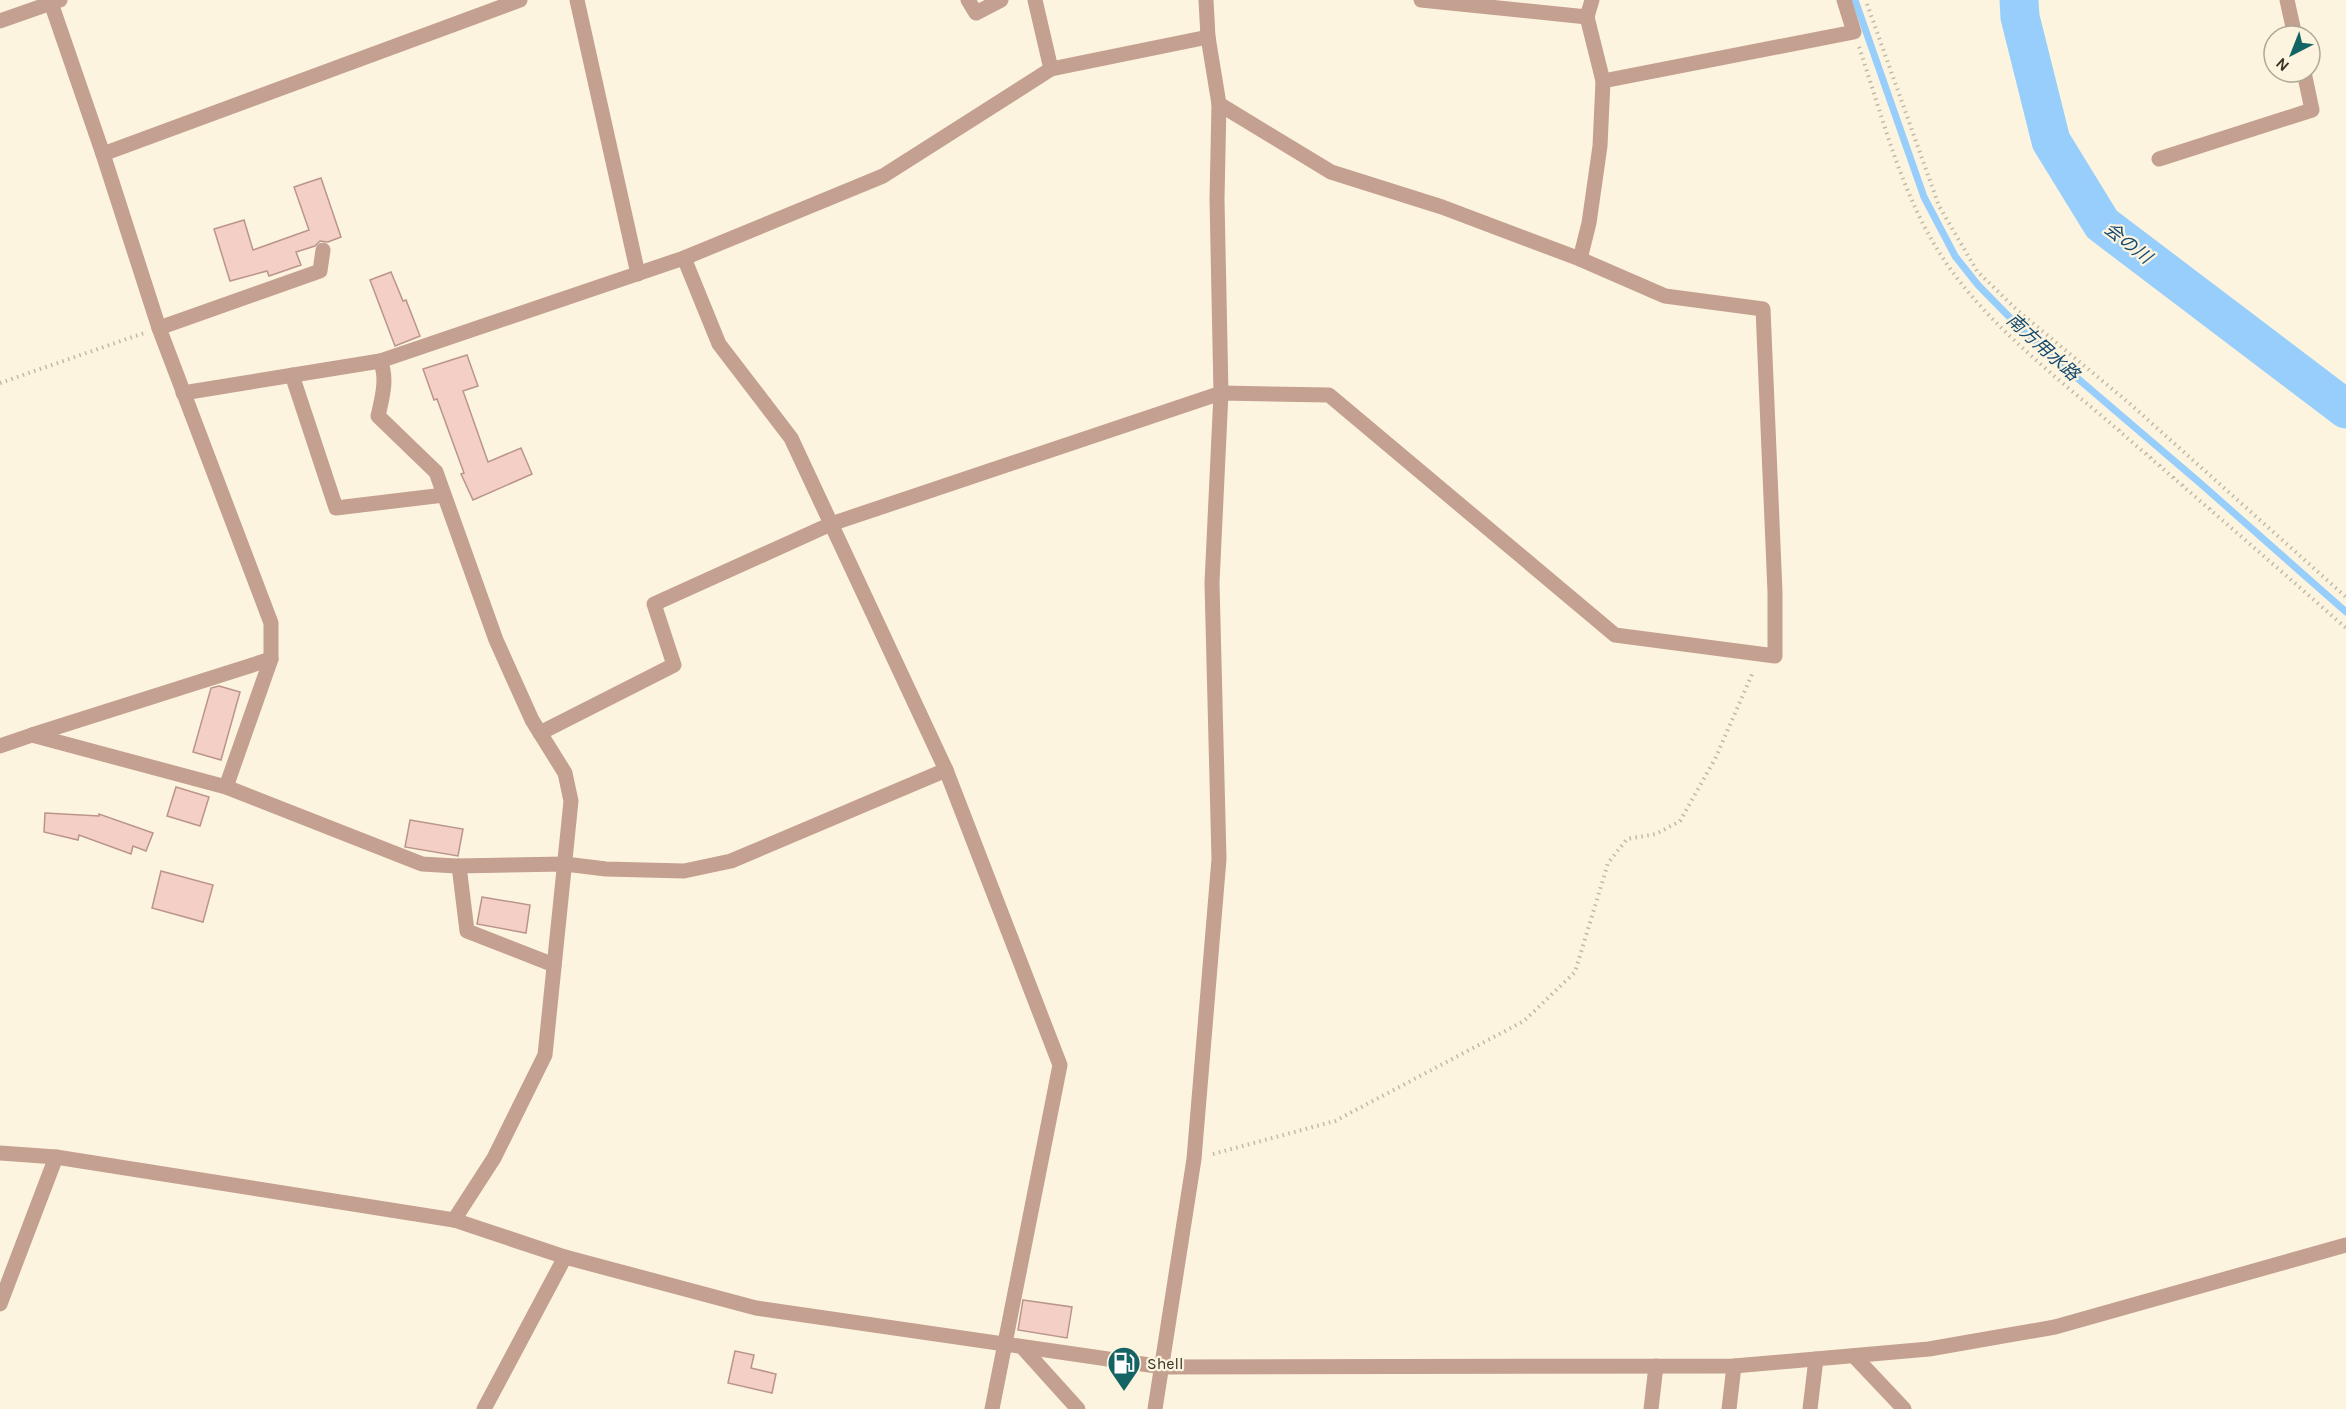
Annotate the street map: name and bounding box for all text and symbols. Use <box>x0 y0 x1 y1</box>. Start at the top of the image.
north arrow <box>2262 24 2322 84</box>
text: N <box>2272 54 2293 76</box>
water label: 会の川 <box>2100 218 2158 270</box>
water label: 南方用水路 <box>2002 309 2085 387</box>
fuel station icon: Shell <box>1106 1345 1142 1392</box>
place label: Shell <box>1147 1354 1184 1373</box>

